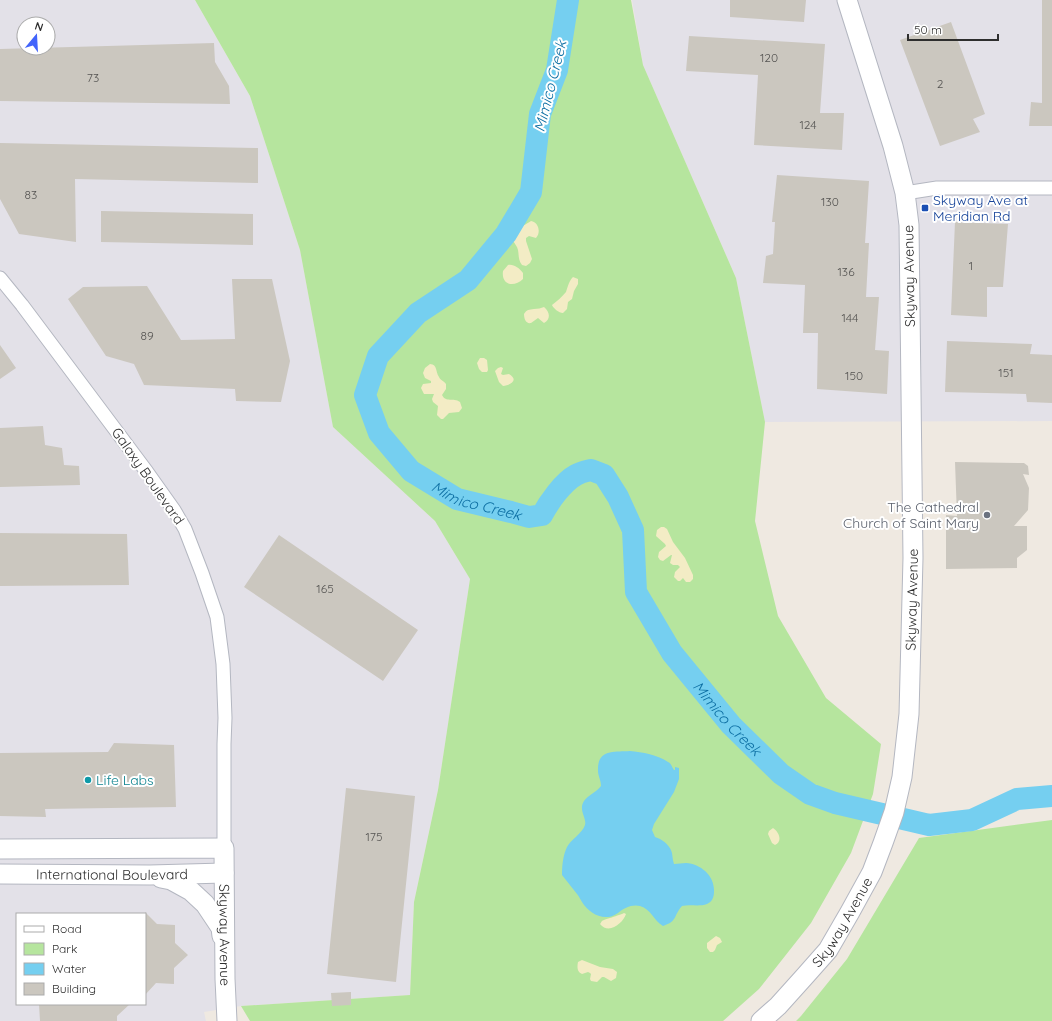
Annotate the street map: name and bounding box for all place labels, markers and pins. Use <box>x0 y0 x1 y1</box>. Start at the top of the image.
place label: Skyway Ave at Meridian Rd <box>933 191 1028 225</box>
marker: Skyway Ave at Meridian Rd <box>920 203 930 213</box>
place label: The Cathedral Church of Saint Mary <box>843 498 979 532</box>
marker: The Cathedral Church of Saint Mary <box>982 510 992 520</box>
place label: Life Labs <box>96 771 154 789</box>
marker: Life Labs <box>83 775 93 785</box>

